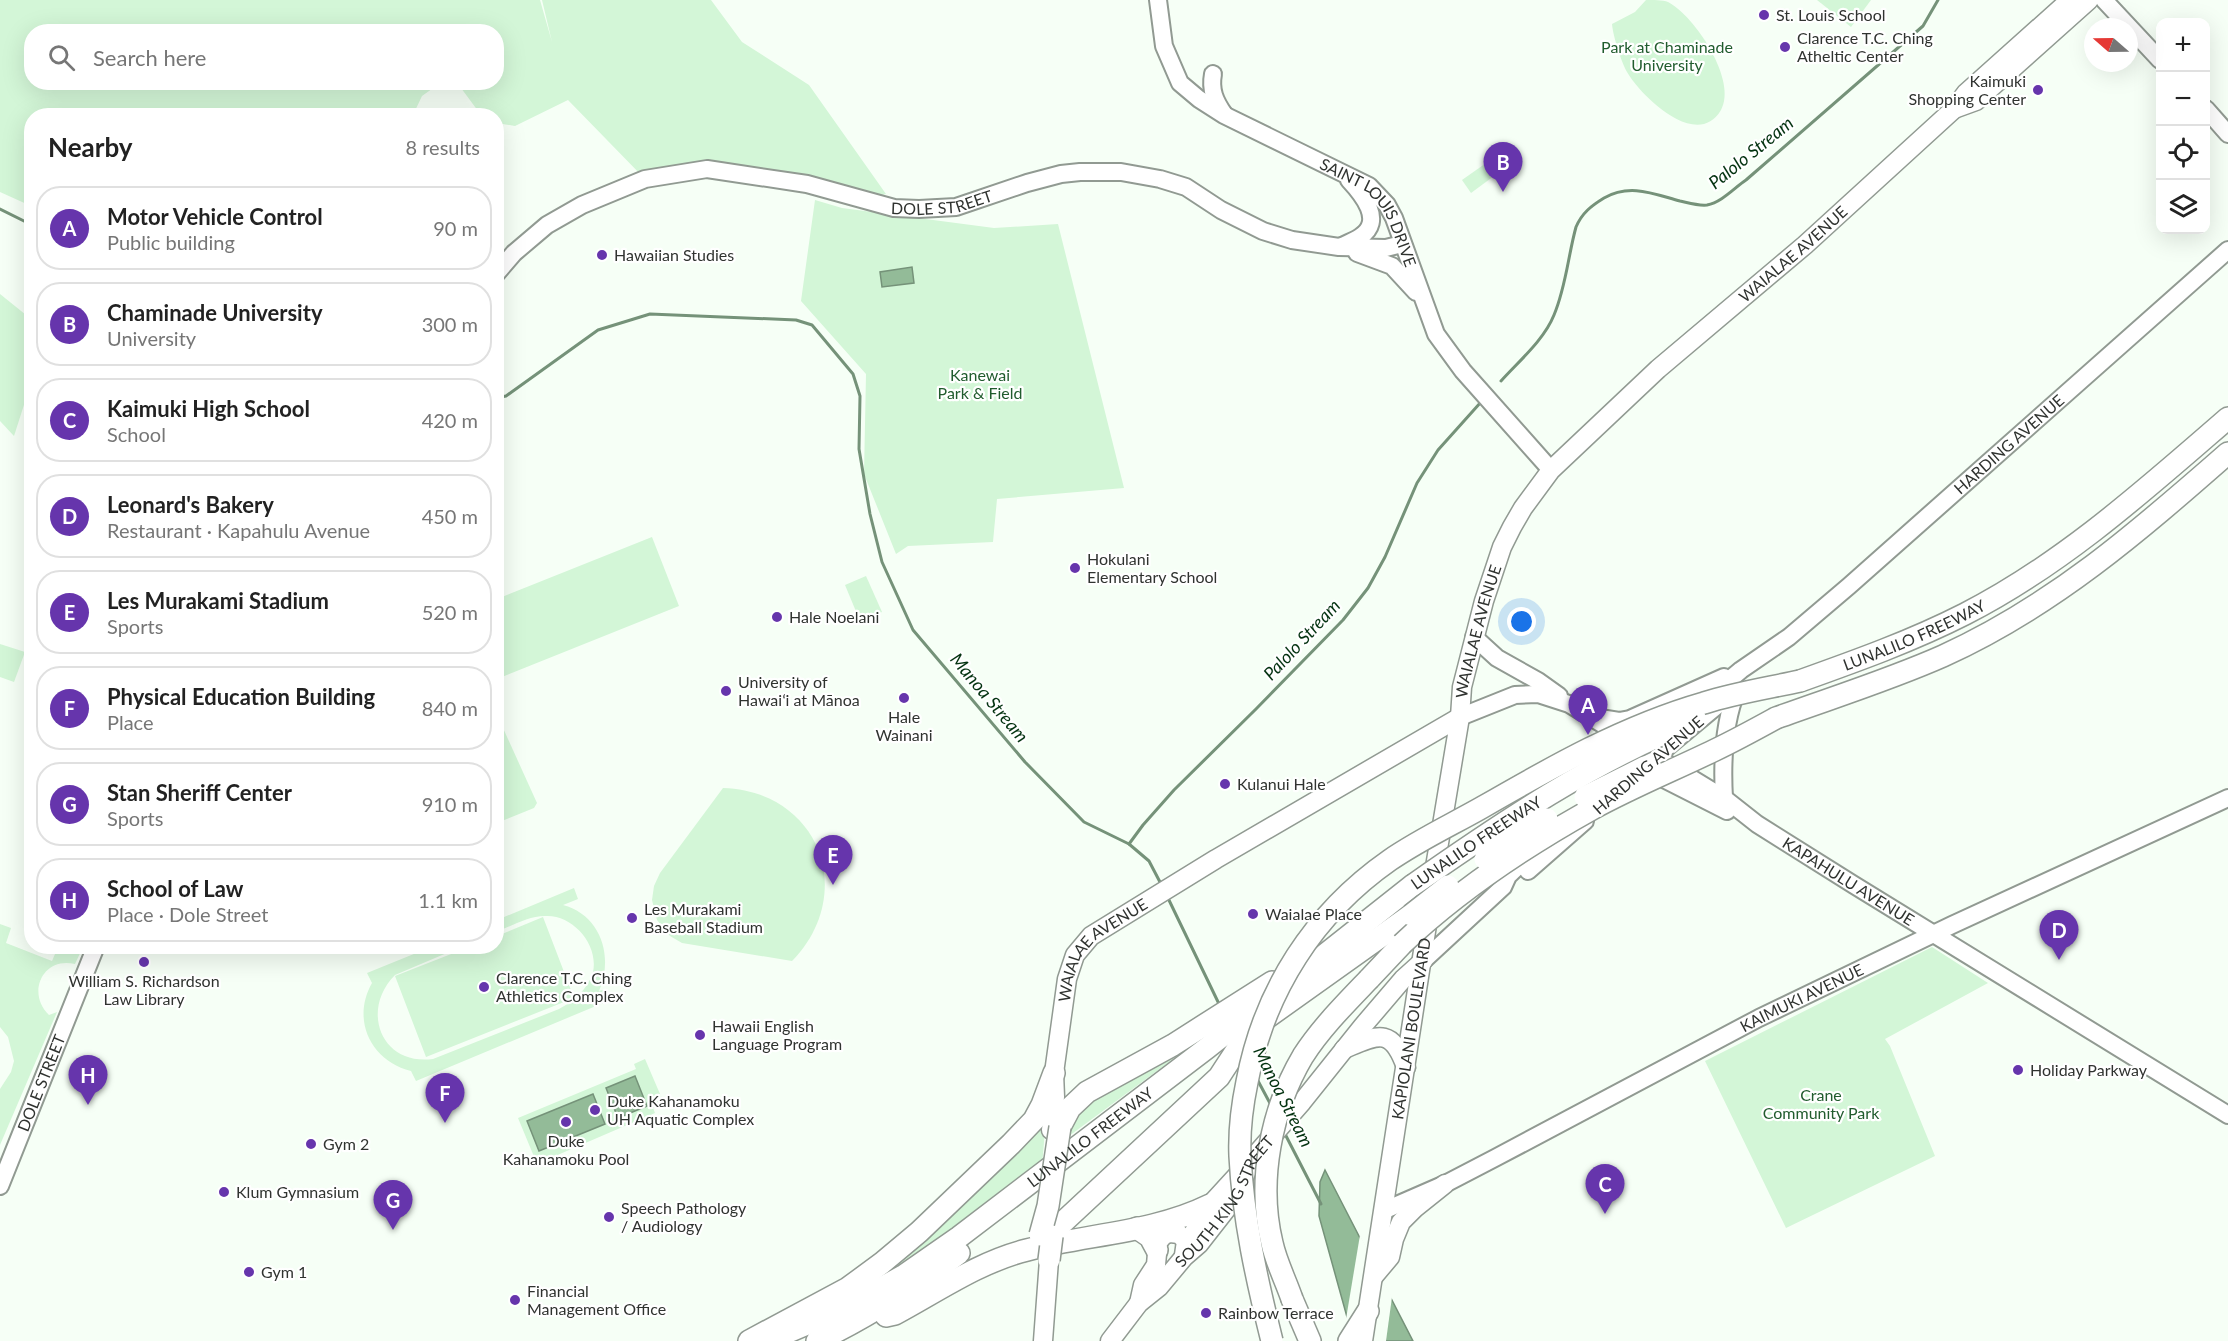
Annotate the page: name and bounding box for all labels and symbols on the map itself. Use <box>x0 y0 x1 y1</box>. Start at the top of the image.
place label: St. Louis School <box>1776 5 1886 24</box>
marker: St. Louis School <box>1757 8 1771 22</box>
north arrow <box>2084 18 2138 72</box>
place label: Clarence T.C. Ching Atheltic Center <box>1797 28 1933 65</box>
park label: Park at Chaminade University <box>1601 37 1733 74</box>
marker: Clarence T.C. Ching Atheltic Center <box>1778 40 1792 54</box>
place label: Kaimuki Shopping Center <box>1909 71 2026 108</box>
marker: Kaimuki Shopping Center <box>2031 83 2045 97</box>
water label: Palolo Stream <box>1704 111 1797 193</box>
pin: B <box>1484 142 1522 192</box>
street label: SAINT LOUIS DRIVE <box>1317 154 1421 269</box>
street label: DOLE STREET <box>891 185 995 218</box>
street label: WAIALAE AVENUE <box>1735 201 1851 306</box>
place label: Hawaiian Studies <box>614 245 734 264</box>
marker: Hawaiian Studies <box>595 248 609 262</box>
park label: Kanewai Park & Field <box>938 365 1022 402</box>
street label: HARDING AVENUE <box>1950 390 2067 498</box>
place label: Hokulani Elementary School <box>1087 549 1217 586</box>
marker: Hokulani Elementary School <box>1068 561 1082 575</box>
street label: WAIALAE AVENUE <box>1451 562 1504 699</box>
water label: Palolo Stream <box>1258 594 1344 684</box>
street label: LUNALILO FREEWAY <box>1840 595 1988 674</box>
place label: Hale Noelani <box>789 607 879 626</box>
your location <box>1507 607 1536 636</box>
marker: Hale Noelani <box>770 610 784 624</box>
water label: Manoa Stream <box>946 648 1033 746</box>
place label: University of Hawaiʻi at Mānoa <box>738 672 860 709</box>
marker: University of Hawaiʻi at Mānoa <box>719 684 733 698</box>
pin: A <box>1568 686 1608 735</box>
marker: Hale Wainani <box>897 691 911 705</box>
place label: Hale Wainani <box>875 707 933 744</box>
street label: HARDING AVENUE <box>1588 711 1707 818</box>
place label: Kulanui Hale <box>1237 774 1326 793</box>
marker: Kulanui Hale <box>1218 777 1232 791</box>
street label: LUNALILO FREEWAY <box>1407 792 1545 893</box>
street label: KAPAHULU AVENUE <box>1779 833 1918 929</box>
pin: E <box>814 836 852 885</box>
street label: WAIALAE AVENUE <box>1054 894 1150 1003</box>
place label: Les Murakami Baseball Stadium <box>644 899 763 936</box>
place label: Waialae Place <box>1265 904 1362 923</box>
marker: Waialae Place <box>1246 907 1260 921</box>
pin: D <box>2040 910 2078 960</box>
marker: Les Murakami Baseball Stadium <box>625 911 639 925</box>
street label: KAPIOLANI BOULEVARD <box>1387 936 1434 1121</box>
marker: William S. Richardson Law Library <box>137 955 151 969</box>
street label: KAIMUKI AVENUE <box>1737 959 1866 1035</box>
place label: Clarence T.C. Ching Athletics Complex <box>496 968 632 1005</box>
place label: William S. Richardson Law Library <box>68 971 220 1008</box>
marker: Clarence T.C. Ching Athletics Complex <box>477 980 491 994</box>
place label: Hawaii English Language Program <box>712 1016 842 1053</box>
marker: Hawaii English Language Program <box>693 1028 707 1042</box>
street label: DOLE STREET <box>13 1031 69 1134</box>
water label: Manoa Stream <box>1249 1043 1319 1150</box>
pin: H <box>68 1056 107 1105</box>
place label: Holiday Parkway <box>2030 1060 2148 1079</box>
marker: Holiday Parkway <box>2011 1063 2025 1077</box>
pin: F <box>426 1074 464 1123</box>
street label: LUNALILO FREEWAY <box>1023 1083 1156 1191</box>
park label: Crane Community Park <box>1763 1085 1880 1122</box>
place label: Duke Kahanamoku UH Aquatic Complex <box>607 1091 754 1128</box>
marker: Duke Kahanamoku UH Aquatic Complex <box>588 1103 602 1117</box>
marker: Duke Kahanamoku Pool <box>559 1115 573 1129</box>
place label: Duke Kahanamoku Pool <box>503 1131 629 1168</box>
street label: SOUTH KING STREET <box>1170 1131 1278 1270</box>
place label: Gym 2 <box>323 1134 369 1153</box>
marker: Gym 2 <box>304 1137 318 1151</box>
pin: C <box>1586 1164 1624 1214</box>
pin: G <box>374 1180 412 1230</box>
place label: Klum Gymnasium <box>236 1182 359 1201</box>
marker: Klum Gymnasium <box>217 1185 231 1199</box>
place label: Speech Pathology / Audiology <box>621 1198 747 1235</box>
marker: Speech Pathology / Audiology <box>602 1210 616 1224</box>
place label: Gym 1 <box>261 1262 307 1281</box>
marker: Gym 1 <box>242 1265 256 1279</box>
place label: Financial Management Office <box>527 1281 666 1318</box>
marker: Financial Management Office <box>508 1293 522 1307</box>
place label: Rainbow Terrace <box>1218 1303 1334 1322</box>
marker: Rainbow Terrace <box>1199 1306 1213 1320</box>

